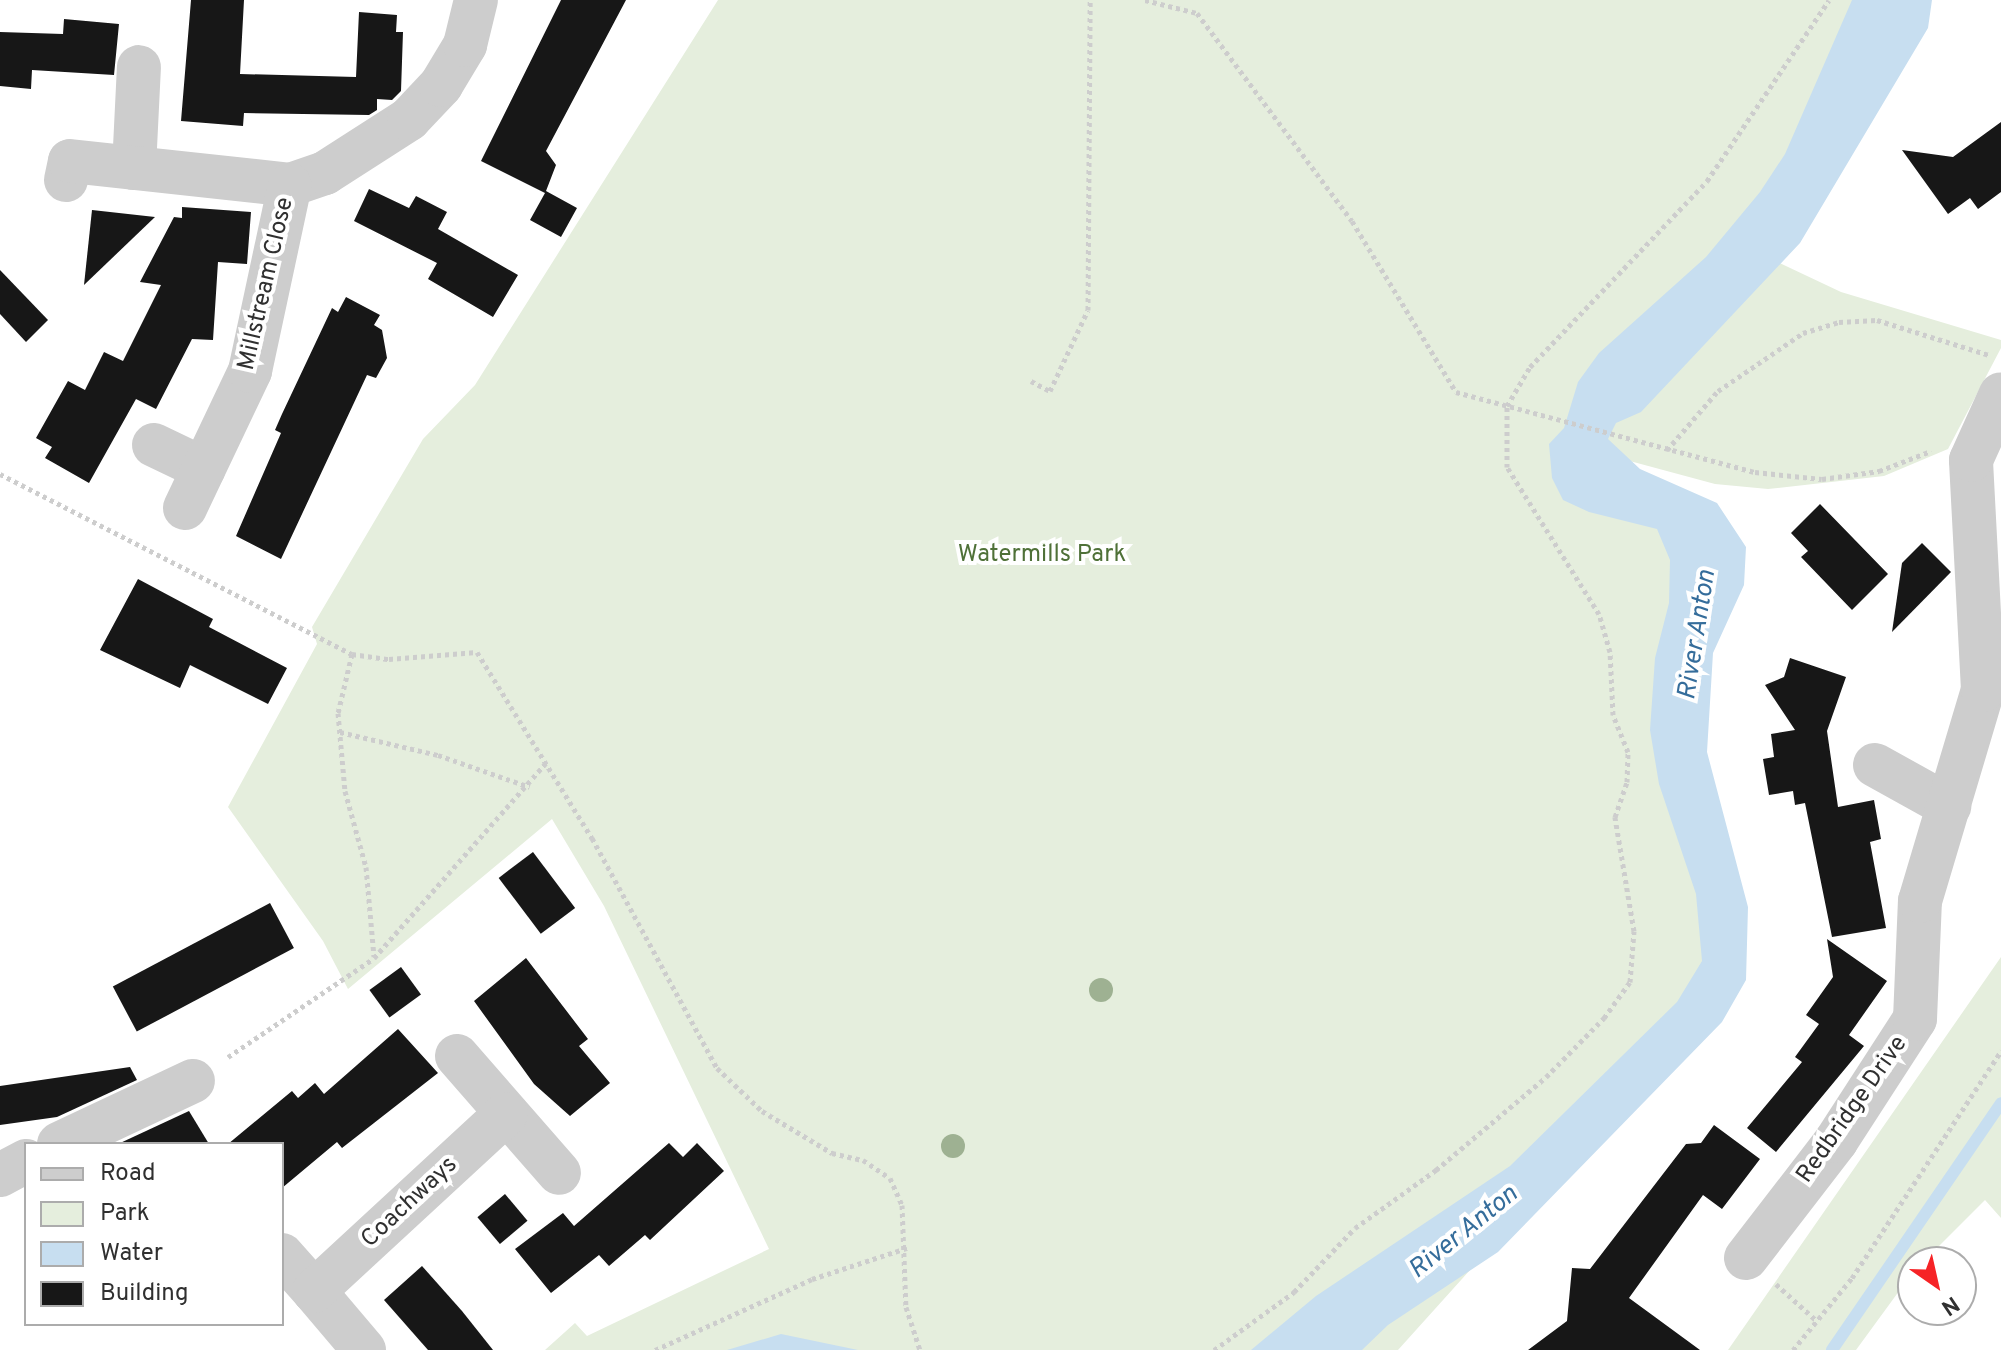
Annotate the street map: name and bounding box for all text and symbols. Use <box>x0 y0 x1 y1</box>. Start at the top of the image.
street label: Millstream Close <box>233 195 301 373</box>
park label: Watermills Park <box>958 542 1126 570</box>
water label: River Anton <box>1672 567 1724 703</box>
street label: Redbridge Drive <box>1792 1031 1914 1189</box>
legend <box>24 1142 284 1326</box>
street label: Coachways <box>356 1151 464 1255</box>
text: Road <box>100 1159 156 1189</box>
water label: River Anton <box>1403 1179 1525 1287</box>
text: Park <box>100 1199 150 1229</box>
text: Water <box>100 1239 163 1269</box>
north arrow <box>1897 1246 1977 1326</box>
text: Building <box>100 1279 189 1309</box>
text: N <box>1935 1289 1964 1320</box>

